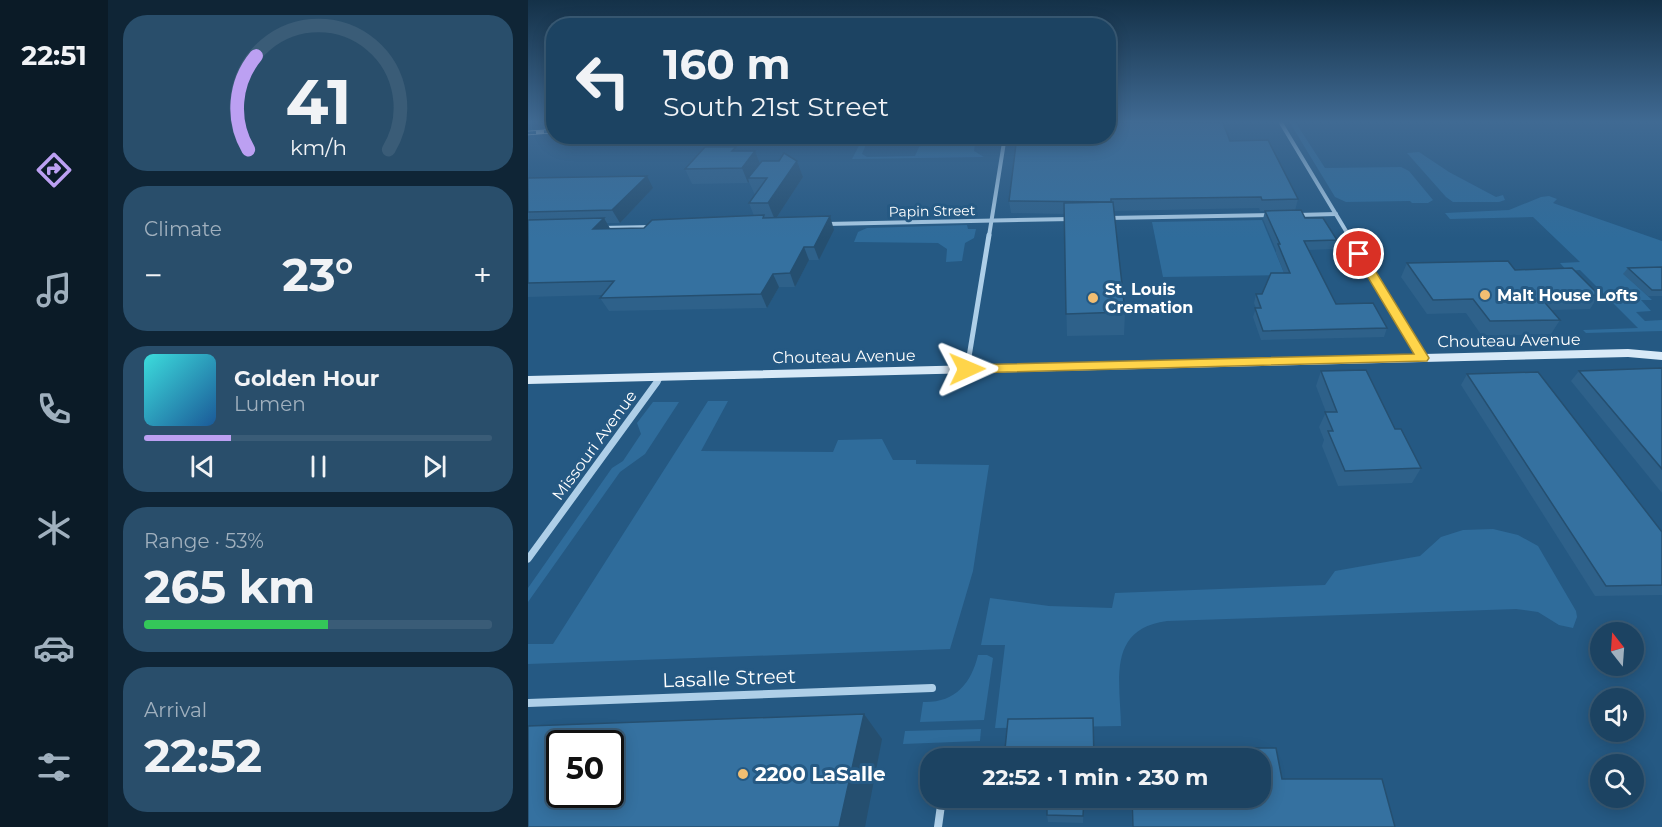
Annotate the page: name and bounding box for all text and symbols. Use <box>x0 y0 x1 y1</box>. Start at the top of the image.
text: 160 m <box>663 38 791 90</box>
text: 22:51 <box>21 39 87 72</box>
icon: left <box>564 42 642 120</box>
text: 41 <box>285 64 351 140</box>
text: South 21st Street <box>663 90 889 123</box>
text: km/h <box>289 134 347 160</box>
icon: directions <box>33 149 75 191</box>
street label: Papin Street <box>888 201 976 221</box>
text: Climate <box>144 217 222 241</box>
pin <box>1333 228 1384 279</box>
icon: arrive <box>1342 237 1375 270</box>
text: 23° <box>282 247 354 302</box>
text: − <box>144 255 163 295</box>
text: + <box>473 255 492 295</box>
icon: music <box>33 269 75 311</box>
place label: St. Louis Cremation <box>1105 280 1193 317</box>
place label: Malt House Lofts <box>1497 286 1638 305</box>
marker: Malt House Lofts <box>1478 288 1492 302</box>
marker: St. Louis Cremation <box>1086 291 1100 305</box>
street label: Chouteau Avenue <box>1437 330 1581 351</box>
position arrow <box>935 337 999 401</box>
street label: Chouteau Avenue <box>772 346 916 367</box>
text: Golden Hour <box>234 365 379 392</box>
street label: Missouri Avenue <box>548 387 641 504</box>
icon: phone <box>33 388 75 430</box>
text: Lumen <box>234 392 306 416</box>
icon: previous <box>186 450 219 483</box>
icon: pause <box>302 450 335 483</box>
icon: next <box>418 450 451 483</box>
icon: climate <box>33 507 75 549</box>
text: Range · 53% <box>144 529 264 553</box>
text: 265 km <box>144 559 315 614</box>
north arrow <box>1590 622 1644 676</box>
map controls <box>1590 622 1644 808</box>
icon: car <box>33 627 75 669</box>
street label: Lasalle Street <box>662 664 796 692</box>
button: sound <box>1590 688 1644 742</box>
text: Arrival <box>144 698 207 722</box>
text: 22:52 <box>144 728 262 783</box>
speed limit sign: 50 <box>546 730 624 808</box>
icon: filters <box>33 746 75 788</box>
button: search <box>1590 754 1644 808</box>
place label: 2200 LaSalle <box>755 762 886 786</box>
text: 22:52 · 1 min · 230 m <box>983 764 1208 791</box>
marker: 2200 LaSalle <box>736 767 750 781</box>

